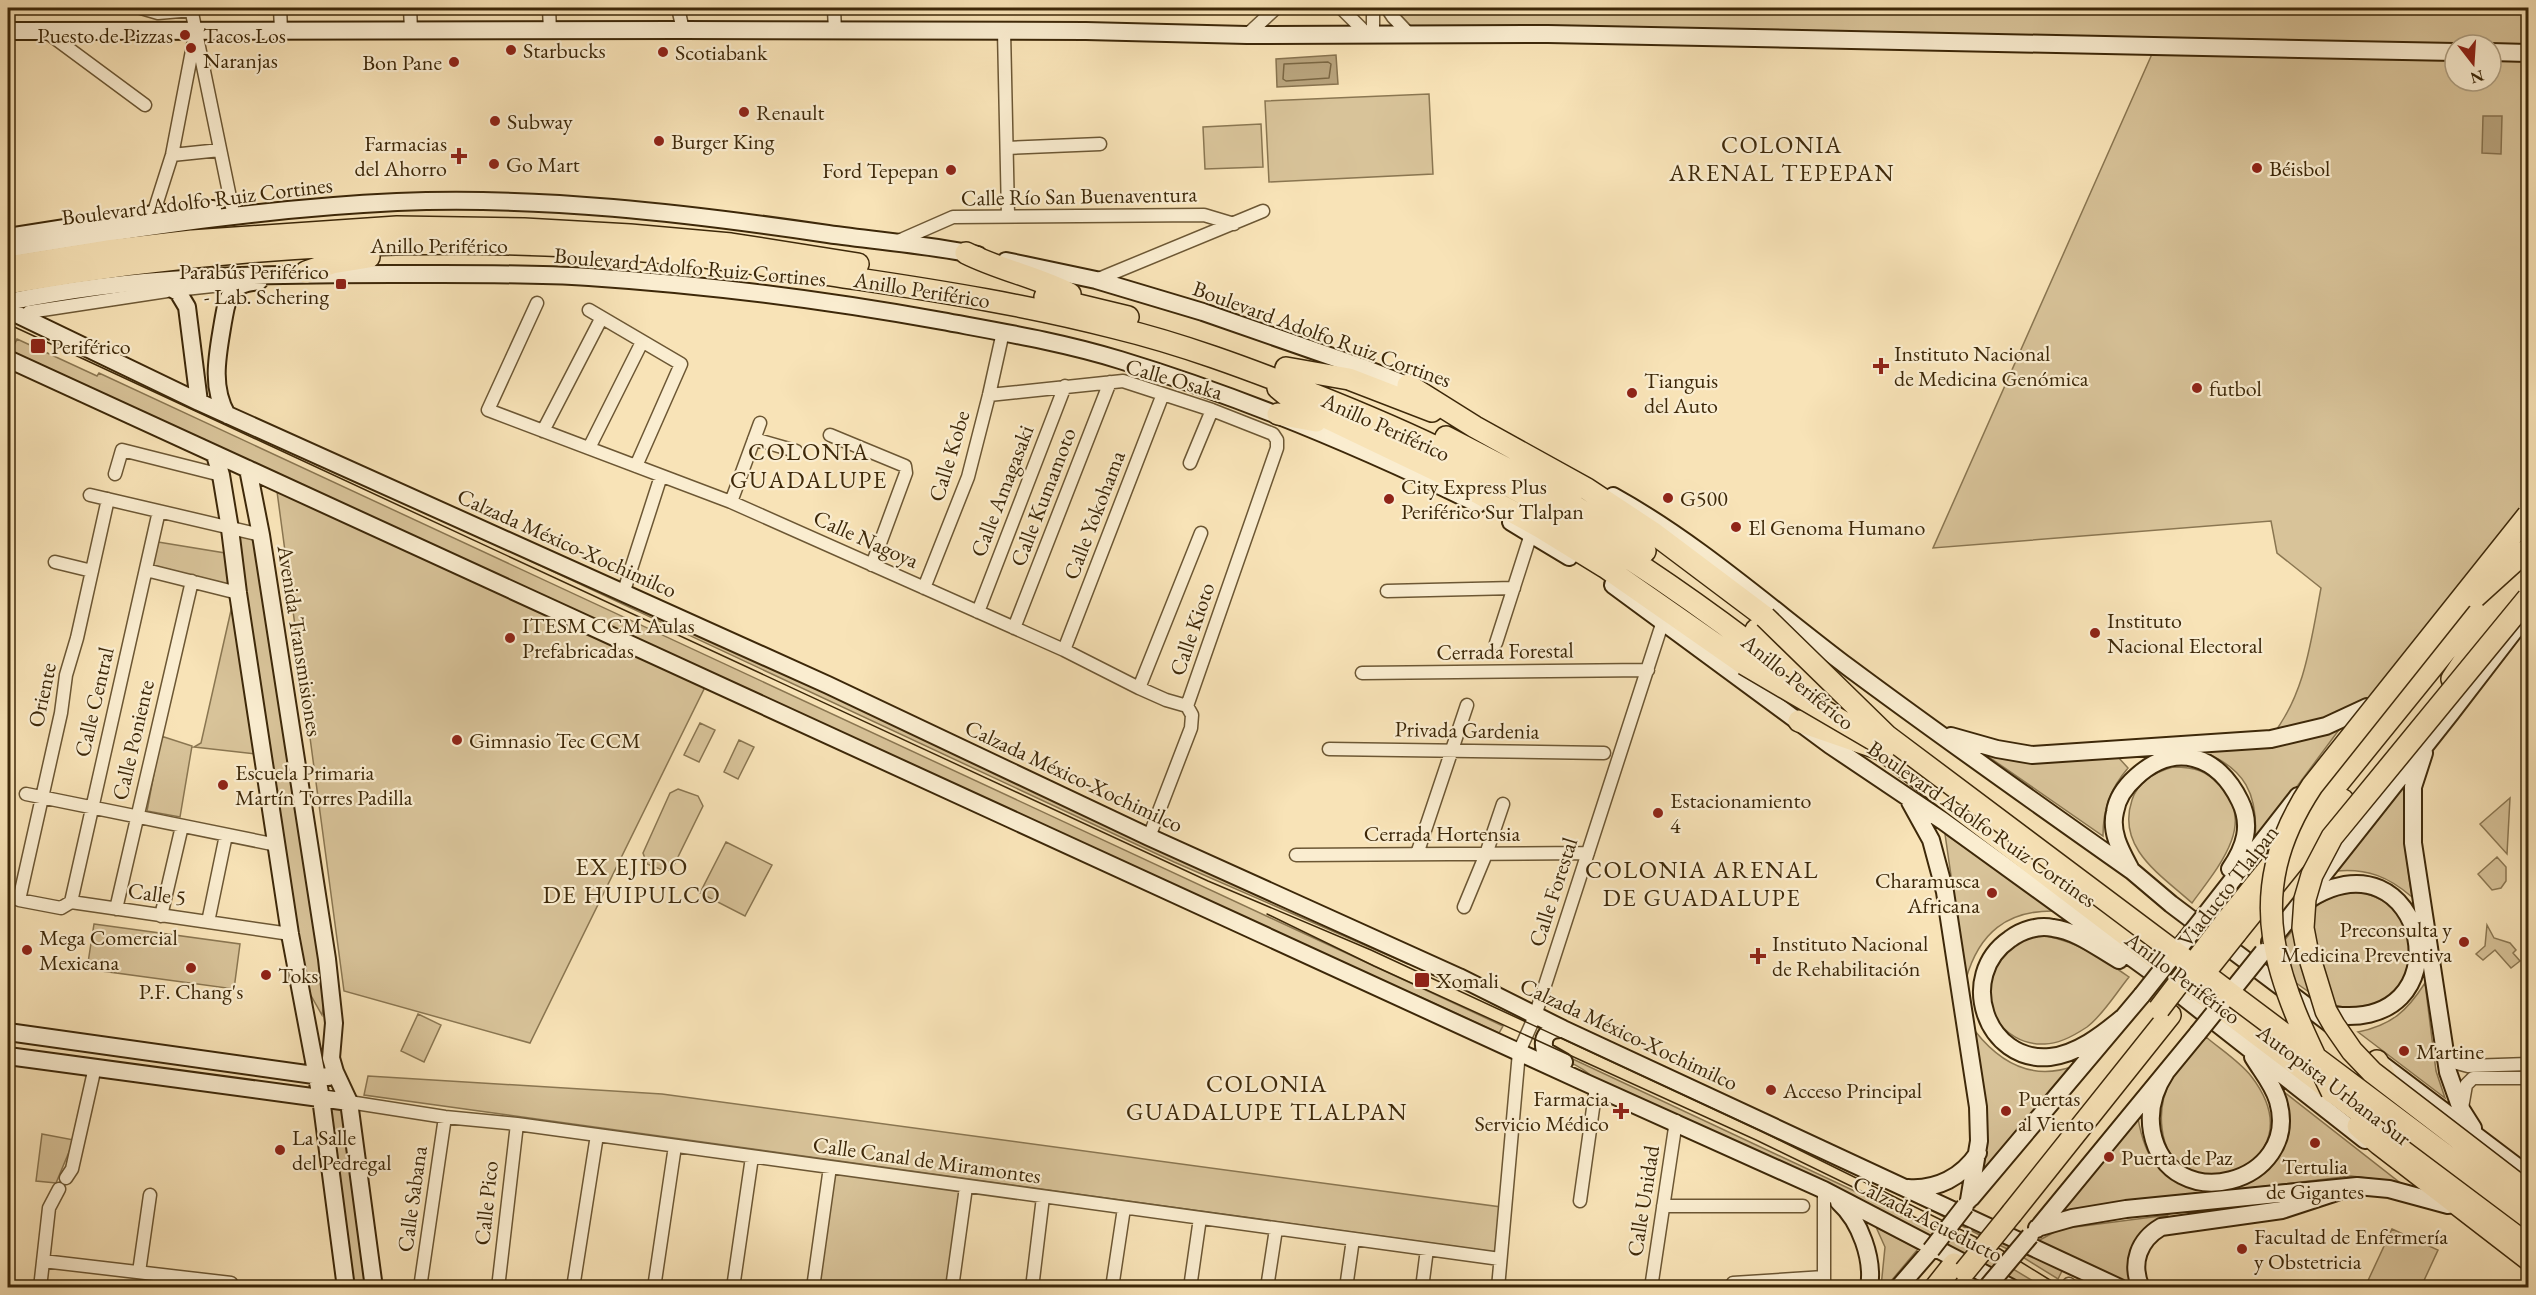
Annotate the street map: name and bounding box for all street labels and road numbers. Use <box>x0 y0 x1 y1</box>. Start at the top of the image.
street label: Boulevard Adolfo Ruiz Cortines <box>60 170 334 232</box>
street label: Calle Río San Buenaventura <box>961 179 1198 213</box>
street label: Anillo Periférico <box>369 231 508 260</box>
street label: Boulevard Adolfo Ruiz Cortines <box>553 241 827 293</box>
street label: Anillo Periférico <box>851 265 992 315</box>
street label: Boulevard Adolfo Ruiz Cortines <box>1189 274 1455 394</box>
street label: Calle Osaka <box>1122 351 1226 407</box>
street label: Anillo Periférico <box>1316 385 1455 468</box>
street label: Calle Kobe <box>921 407 977 505</box>
street label: Calle Amagasaki <box>964 421 1040 561</box>
street label: Calle Kumamoto <box>1003 423 1083 570</box>
street label: Calle Yokohama <box>1056 446 1132 584</box>
street label: Calzada México-Xochimilco <box>453 481 681 605</box>
street label: Calle Nagoya <box>809 503 923 575</box>
street label: Avenida Transmisiones <box>270 542 329 739</box>
street label: Calle Kioto <box>1162 578 1222 680</box>
street label: Anillo Periférico <box>1735 627 1861 737</box>
street label: Cerrada Forestal <box>1436 635 1574 667</box>
street label: Calle Central <box>67 644 121 760</box>
street label: Oriente <box>21 660 63 730</box>
street label: Calle Poniente <box>105 677 161 803</box>
street label: Calzada México-Xochimilco <box>960 713 1188 839</box>
street label: Privada Gardenia <box>1394 714 1540 746</box>
street label: Boulevard Adolfo Ruiz Cortines <box>1862 734 2102 914</box>
street label: Cerrada Hortensia <box>1364 819 1520 848</box>
street label: Viaducto Tlalpan <box>2171 819 2285 953</box>
street label: Calle Forestal <box>1522 834 1584 950</box>
street label: Calle 5 <box>126 876 188 912</box>
street label: Anillo Periférico <box>2119 924 2247 1031</box>
street label: Calzada México-Xochimilco <box>1515 971 1743 1097</box>
street label: Autopista Urbana Sur <box>2250 1017 2417 1153</box>
street label: Calle Canal de Miramontes <box>811 1130 1043 1190</box>
street label: Calle Unidad <box>1620 1142 1666 1259</box>
street label: Calle Sabana <box>390 1144 434 1254</box>
street label: Calle Pico <box>467 1159 505 1247</box>
street label: Calzada Acueducto <box>1848 1169 2008 1269</box>

